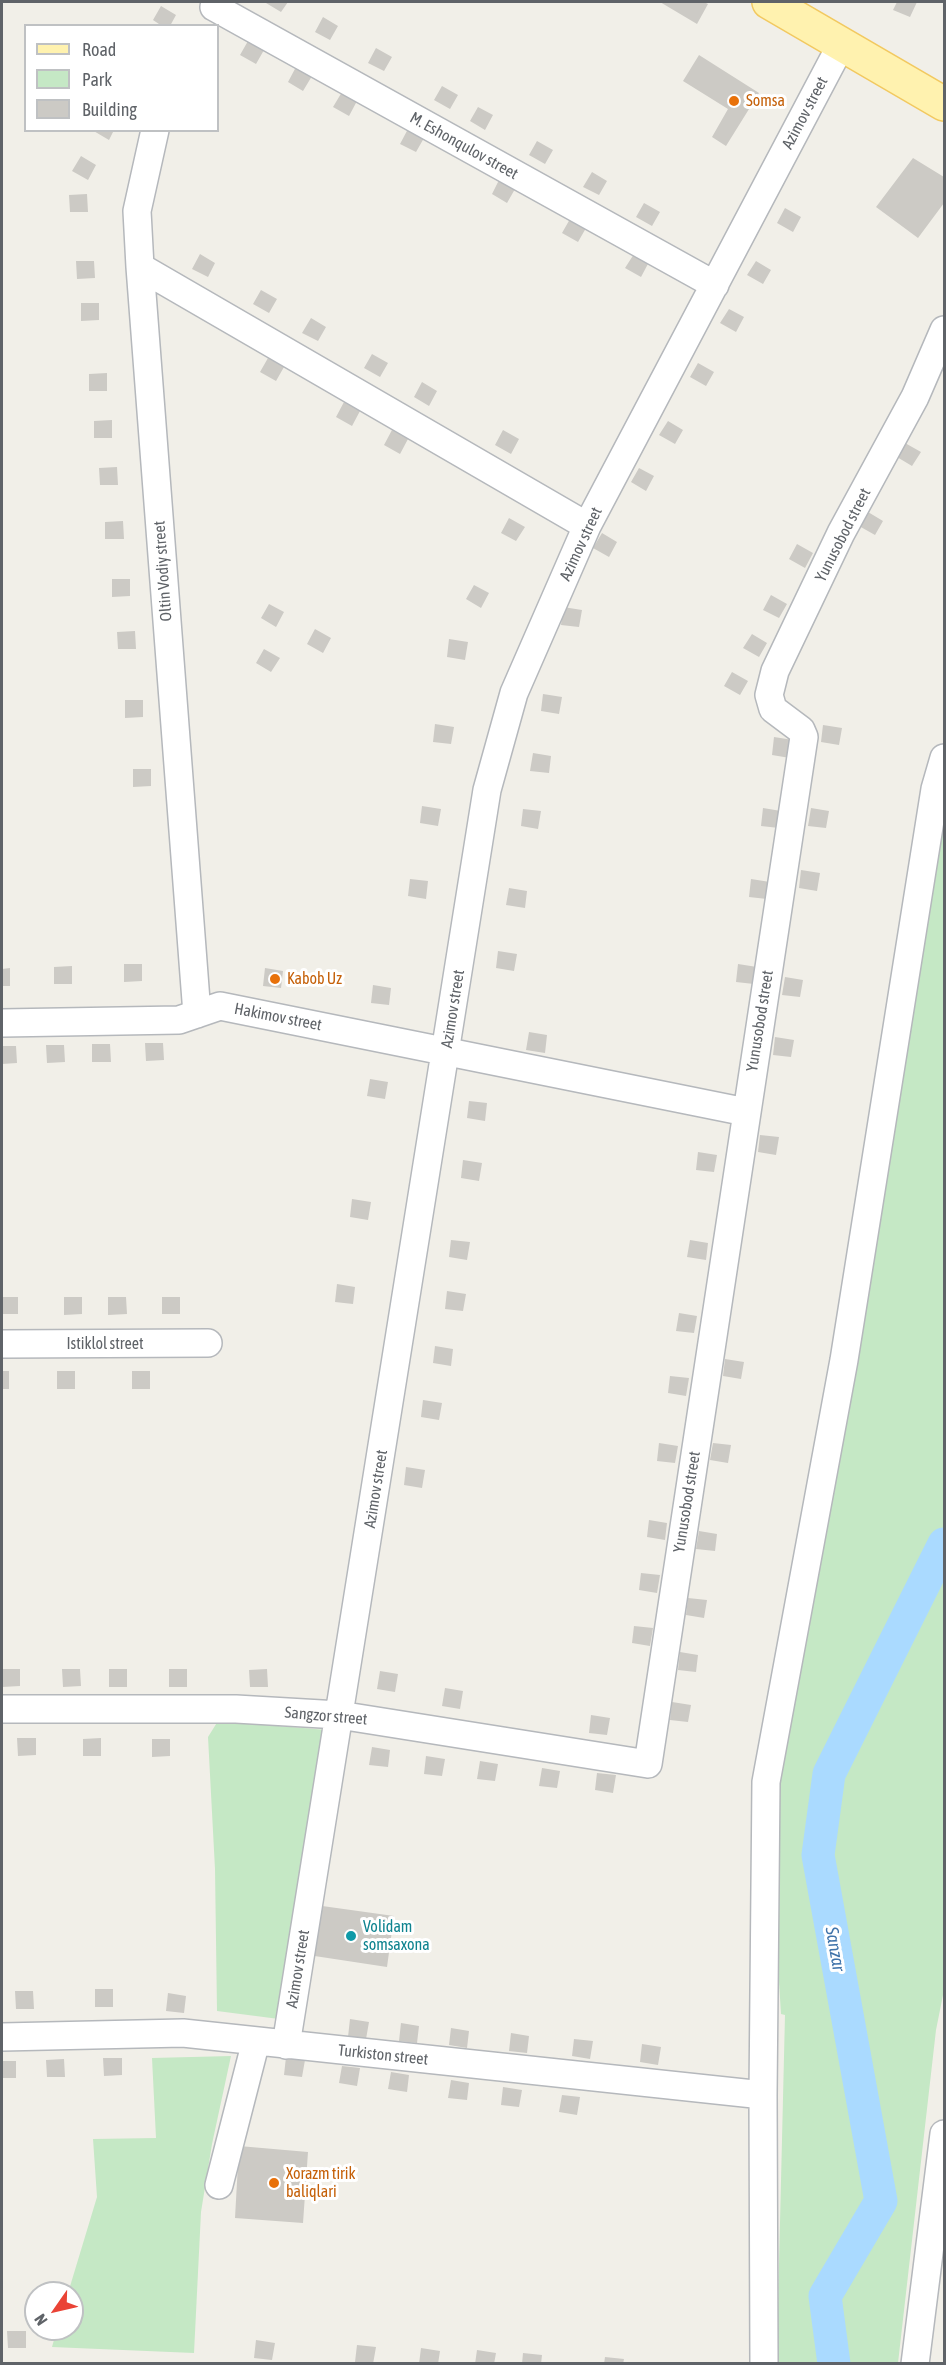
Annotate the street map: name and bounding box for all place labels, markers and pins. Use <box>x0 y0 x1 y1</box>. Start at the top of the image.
place label: Somsa <box>746 91 785 111</box>
marker: Somsa <box>727 94 741 108</box>
place label: Kabob Uz <box>287 969 342 989</box>
marker: Kabob Uz <box>268 972 282 986</box>
place label: Volidam somsaxona <box>363 1917 430 1955</box>
marker: Volidam somsaxona <box>344 1929 358 1943</box>
place label: Xorazm tirik baliqlari <box>286 2164 356 2202</box>
marker: Xorazm tirik baliqlari <box>267 2176 281 2190</box>

